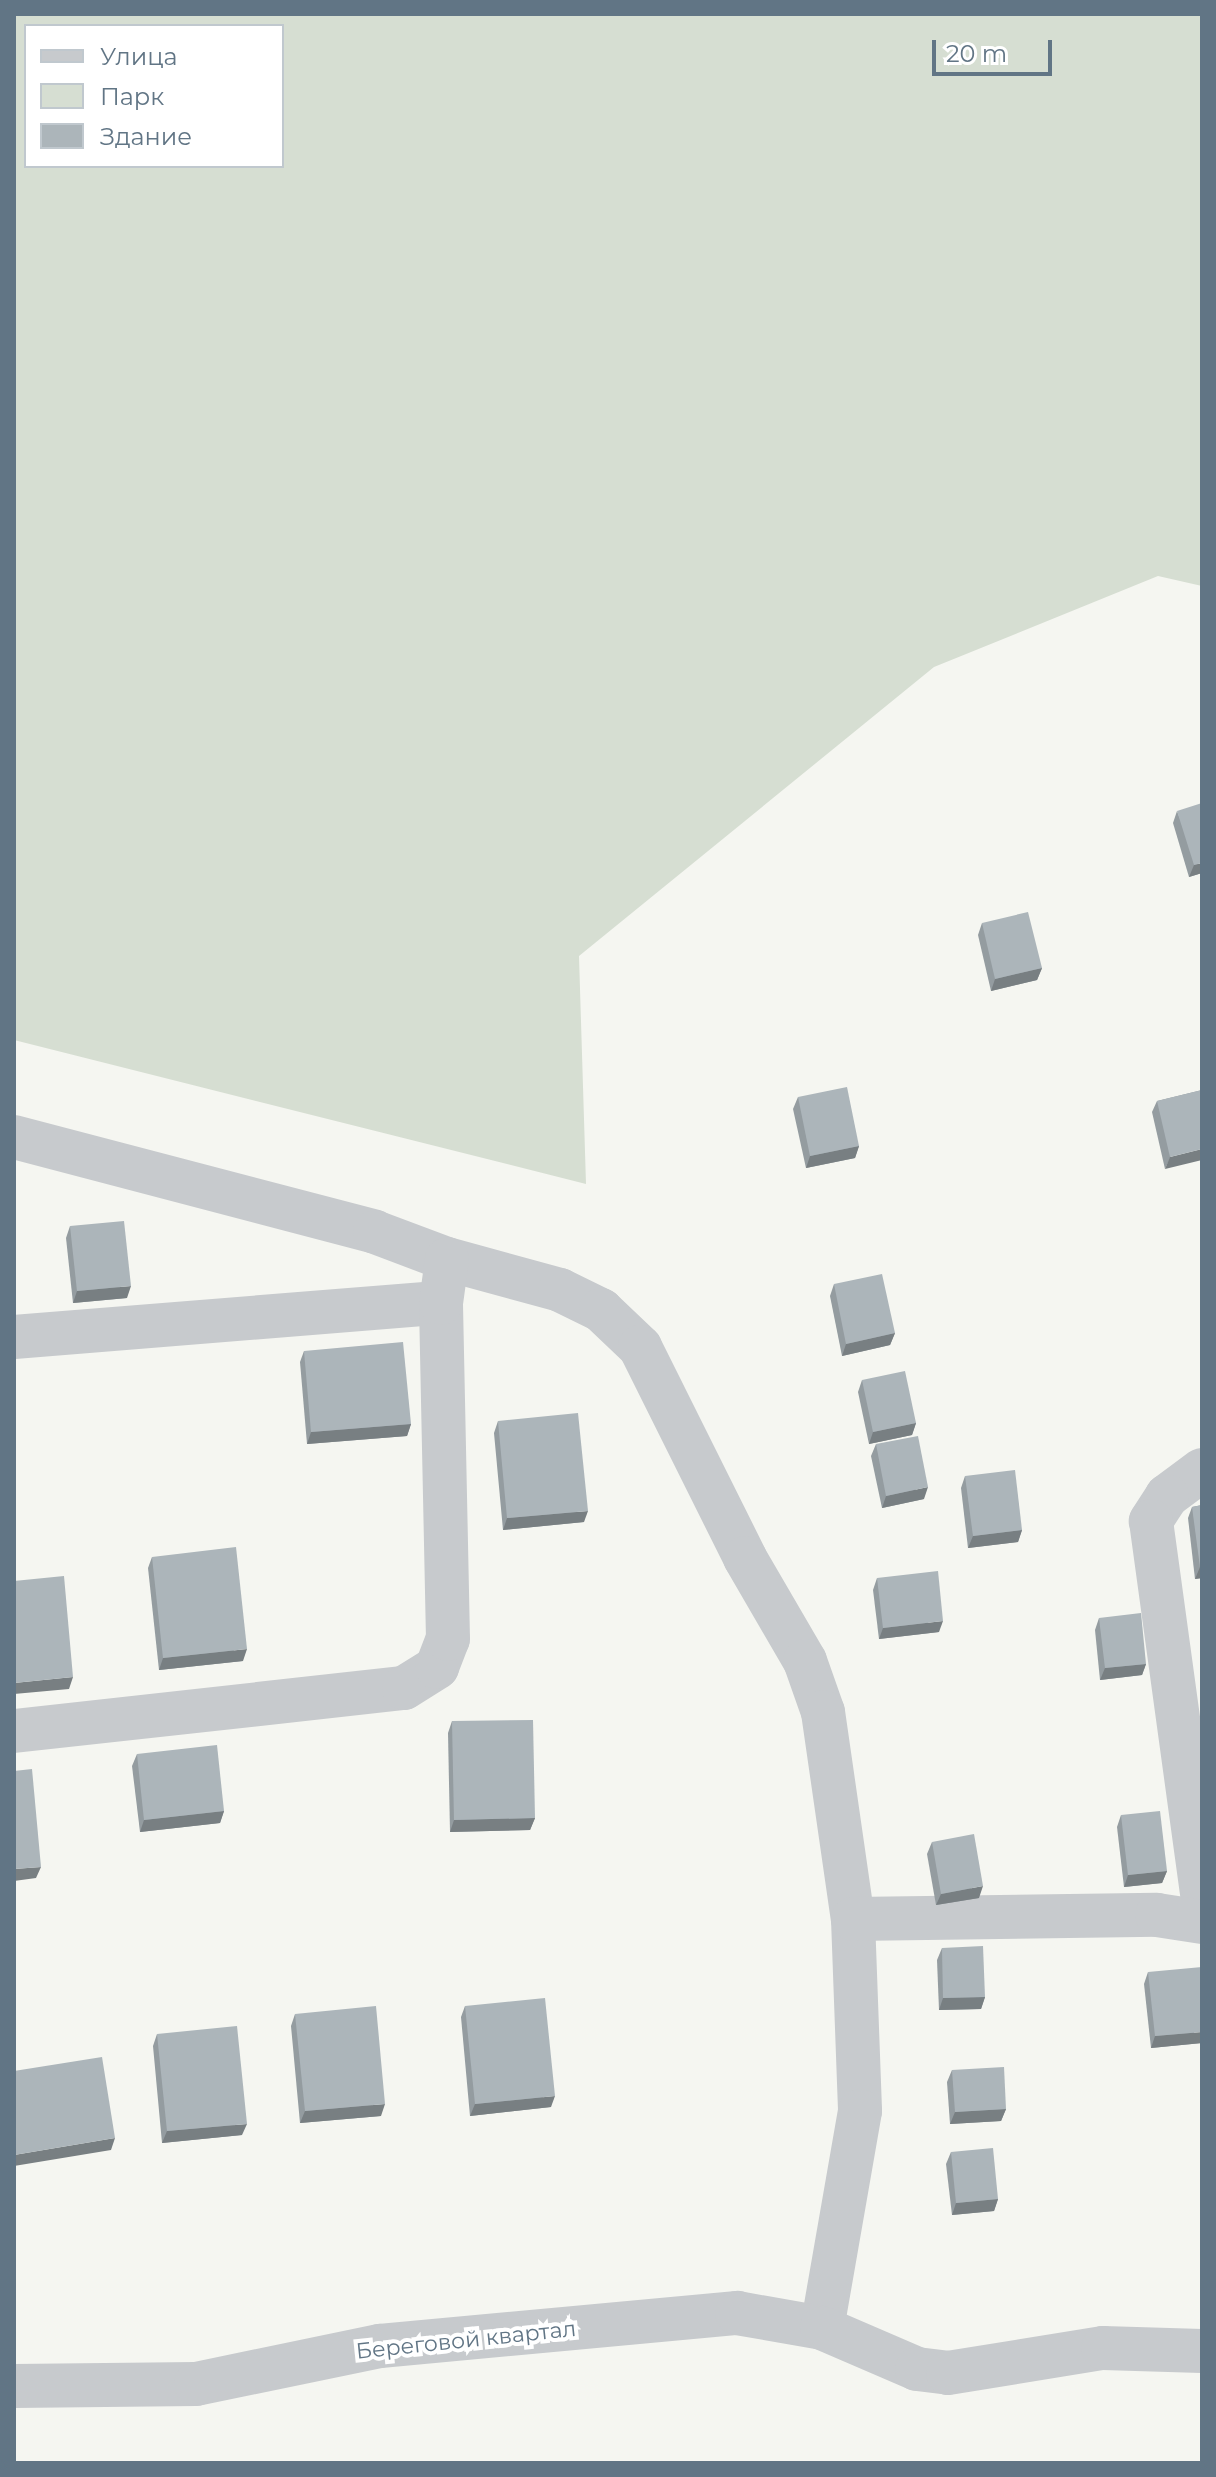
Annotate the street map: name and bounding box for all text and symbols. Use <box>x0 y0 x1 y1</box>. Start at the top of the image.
legend <box>24 24 284 168</box>
scale bar <box>936 24 1056 74</box>
text: 20 m <box>946 39 1007 68</box>
text: Улица <box>100 42 178 71</box>
text: Парк <box>100 82 164 111</box>
text: Здание <box>100 122 192 151</box>
street label: Береговой квартал <box>355 2315 577 2365</box>

